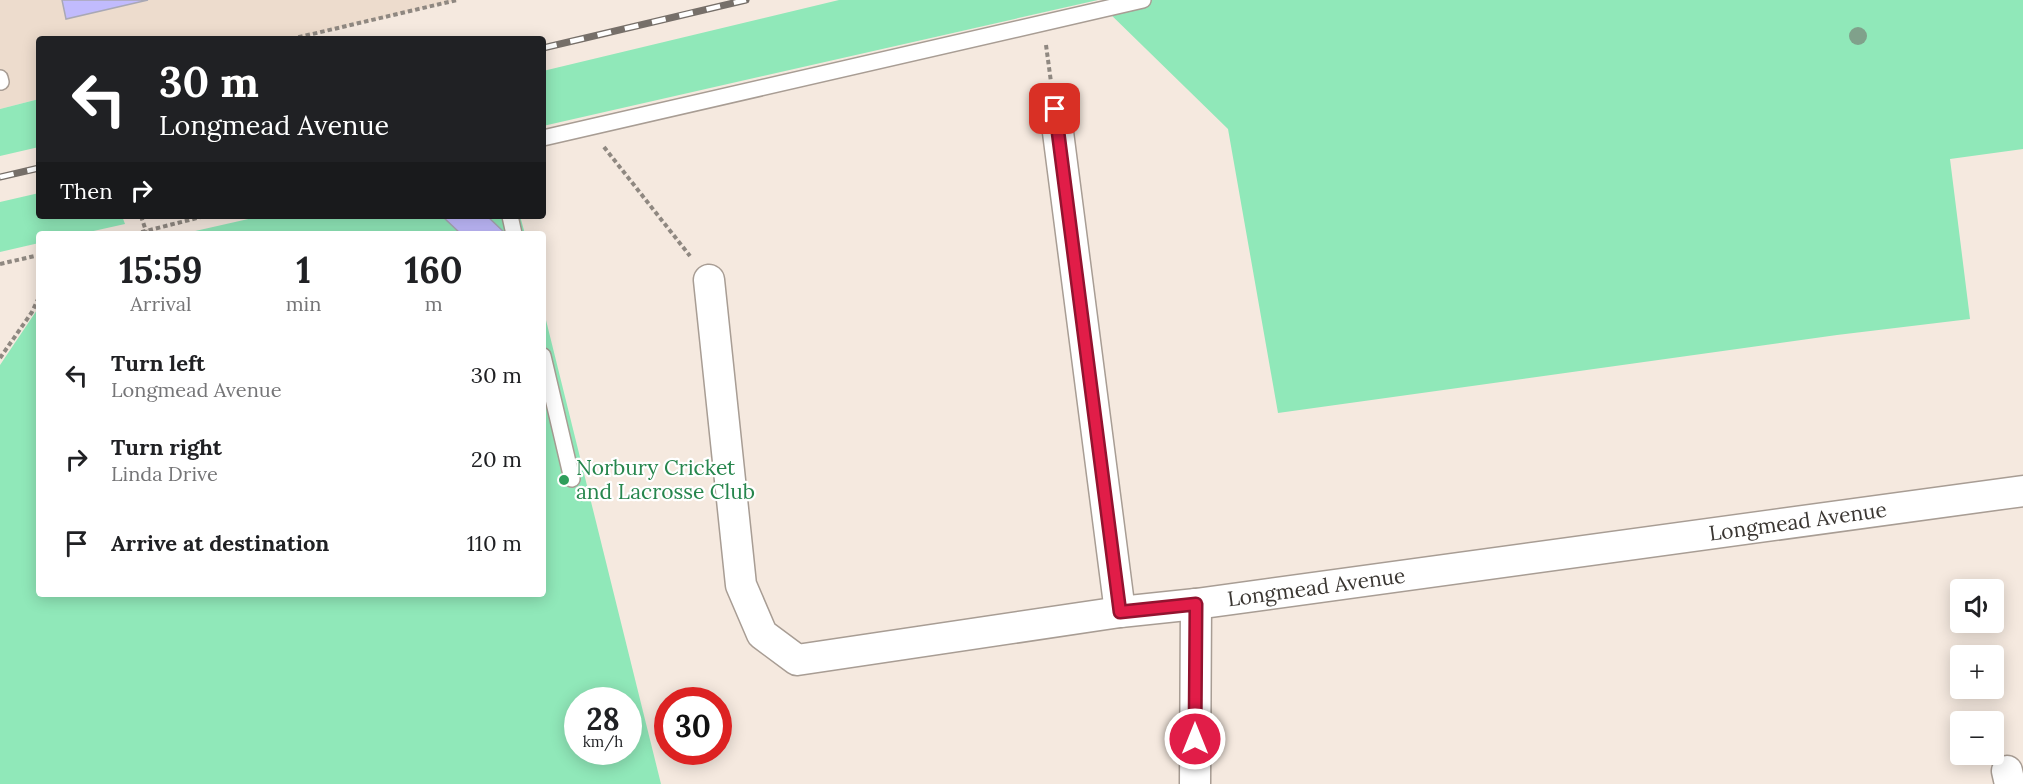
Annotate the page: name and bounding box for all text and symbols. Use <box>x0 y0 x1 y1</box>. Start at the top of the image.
text: 30 m <box>159 55 259 109</box>
icon: left <box>60 60 138 138</box>
pin <box>1029 83 1080 134</box>
icon: arrive <box>1038 92 1071 125</box>
text: Longmead Avenue <box>159 108 389 142</box>
icon: right <box>125 174 158 207</box>
text: Then <box>60 177 113 205</box>
text: 15:59 <box>119 247 202 293</box>
text: 1 <box>296 247 311 293</box>
text: 160 <box>405 247 463 293</box>
text: Arrival <box>130 291 191 316</box>
text: min <box>286 291 321 316</box>
text: m <box>425 291 443 316</box>
text: Turn left <box>111 349 205 377</box>
icon: left <box>60 359 93 392</box>
text: 30 m <box>471 361 522 389</box>
text: Longmead Avenue <box>111 377 282 402</box>
text: Turn right <box>111 433 222 461</box>
icon: right <box>60 443 93 476</box>
text: 20 m <box>471 445 522 473</box>
place label: Norbury Cricket and Lacrosse Club <box>576 454 755 505</box>
text: Linda Drive <box>111 461 218 486</box>
marker: Norbury Cricket and Lacrosse Club <box>557 473 571 487</box>
street label: Longmead Avenue <box>1707 496 1888 547</box>
icon: arrive <box>60 527 93 560</box>
text: Arrive at destination <box>111 529 329 557</box>
text: 110 m <box>467 529 522 557</box>
street label: Longmead Avenue <box>1226 562 1407 613</box>
map controls <box>1950 579 2004 765</box>
button: sound <box>1950 579 2004 633</box>
button: + <box>1950 645 2004 699</box>
speed limit sign: 30 <box>654 687 732 765</box>
text: 28 <box>586 700 620 738</box>
position arrow <box>1163 707 1227 771</box>
button: − <box>1950 711 2004 765</box>
text: km/h <box>583 732 623 751</box>

